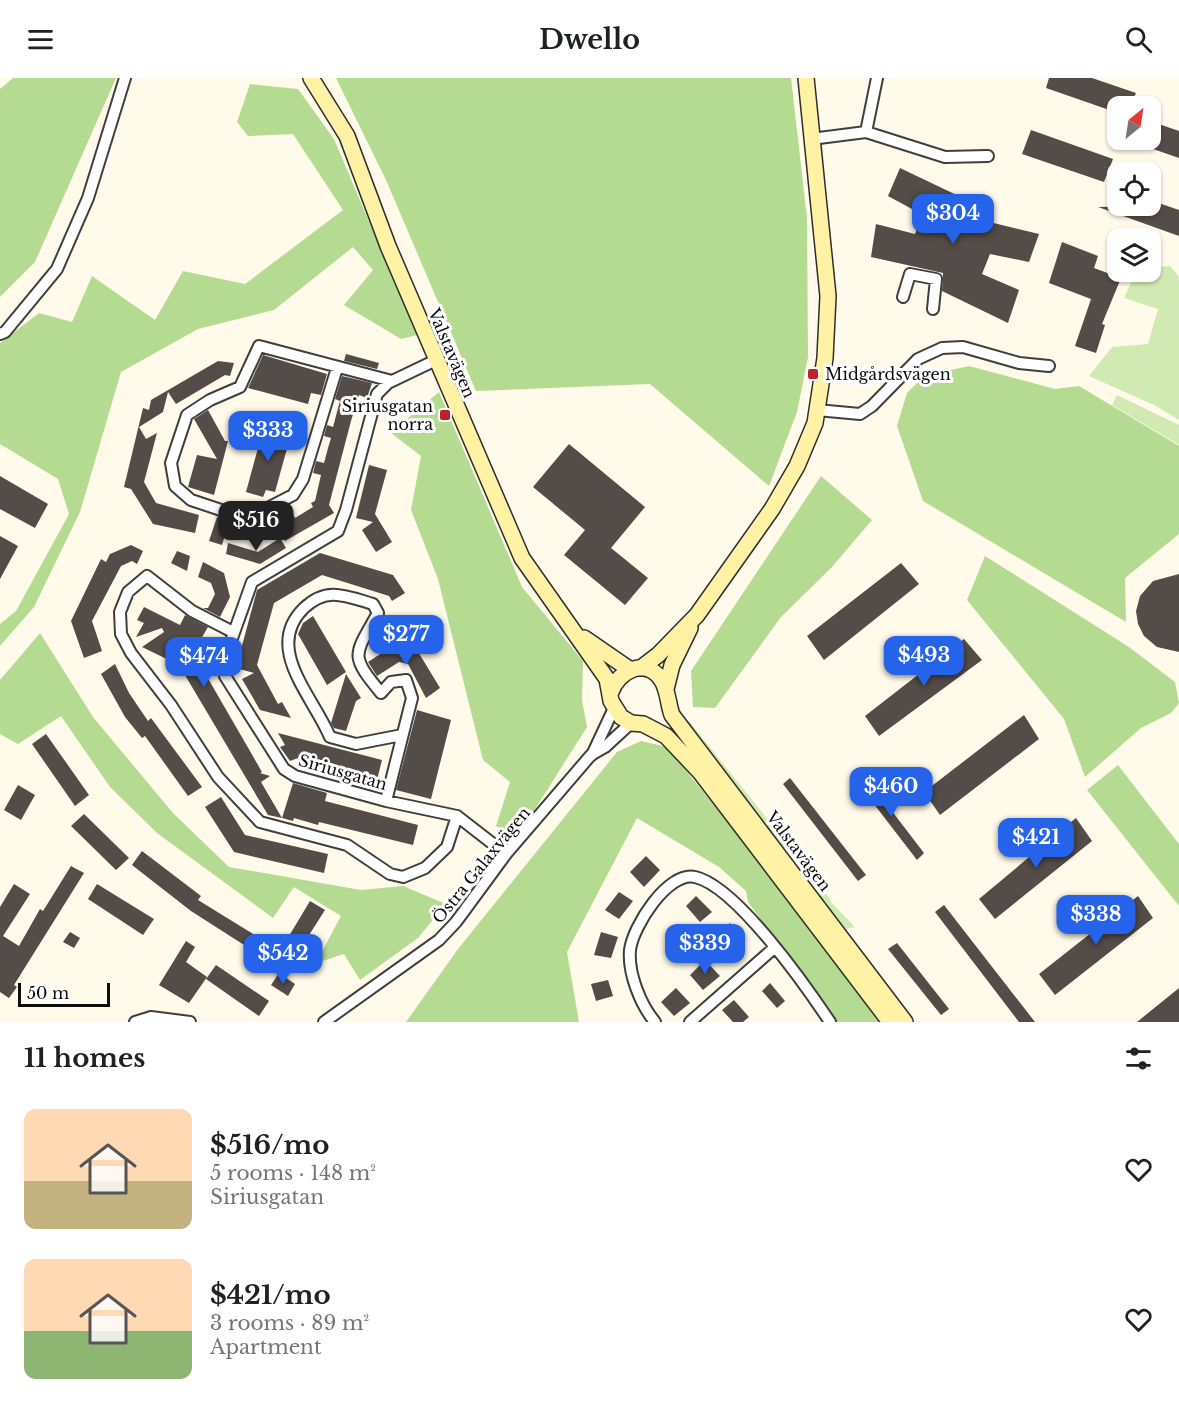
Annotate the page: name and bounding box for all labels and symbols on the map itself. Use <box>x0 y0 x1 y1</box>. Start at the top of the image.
north arrow <box>1107 96 1161 150</box>
pin: $304 <box>917 194 989 245</box>
street label: Valstavägen <box>424 304 480 401</box>
place label: Midgårdsvägen <box>825 364 951 384</box>
marker: Midgårdsvägen <box>806 367 820 381</box>
place label: Siriusgatan norra <box>342 396 433 434</box>
marker: Siriusgatan norra <box>438 408 452 422</box>
pin: $333 <box>232 411 304 462</box>
pin: $516 <box>220 501 292 552</box>
pin: $277 <box>370 615 442 666</box>
pin: $493 <box>888 636 960 687</box>
pin: $474 <box>168 637 240 688</box>
street label: Siriusgatan <box>296 750 390 794</box>
pin: $460 <box>855 767 927 818</box>
street label: Östra Galaxvägen <box>428 803 534 927</box>
street label: Valstavägen <box>762 806 836 895</box>
pin: $421 <box>1000 818 1072 869</box>
pin: $338 <box>1060 895 1132 946</box>
pin: $339 <box>669 924 741 975</box>
pin: $542 <box>247 934 319 985</box>
scale bar <box>18 980 110 1008</box>

